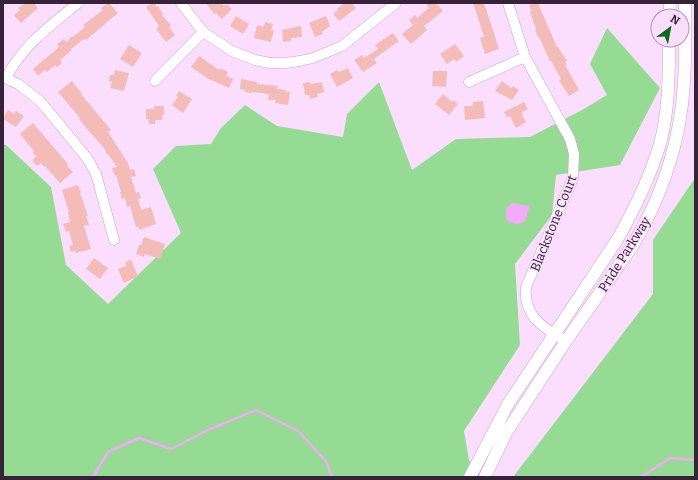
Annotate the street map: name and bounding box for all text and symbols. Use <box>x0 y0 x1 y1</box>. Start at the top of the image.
north arrow <box>650 8 690 48</box>
text: N <box>668 12 683 28</box>
street label: Blackstone Court <box>527 173 580 274</box>
street label: Pride Parkway <box>595 214 653 294</box>

